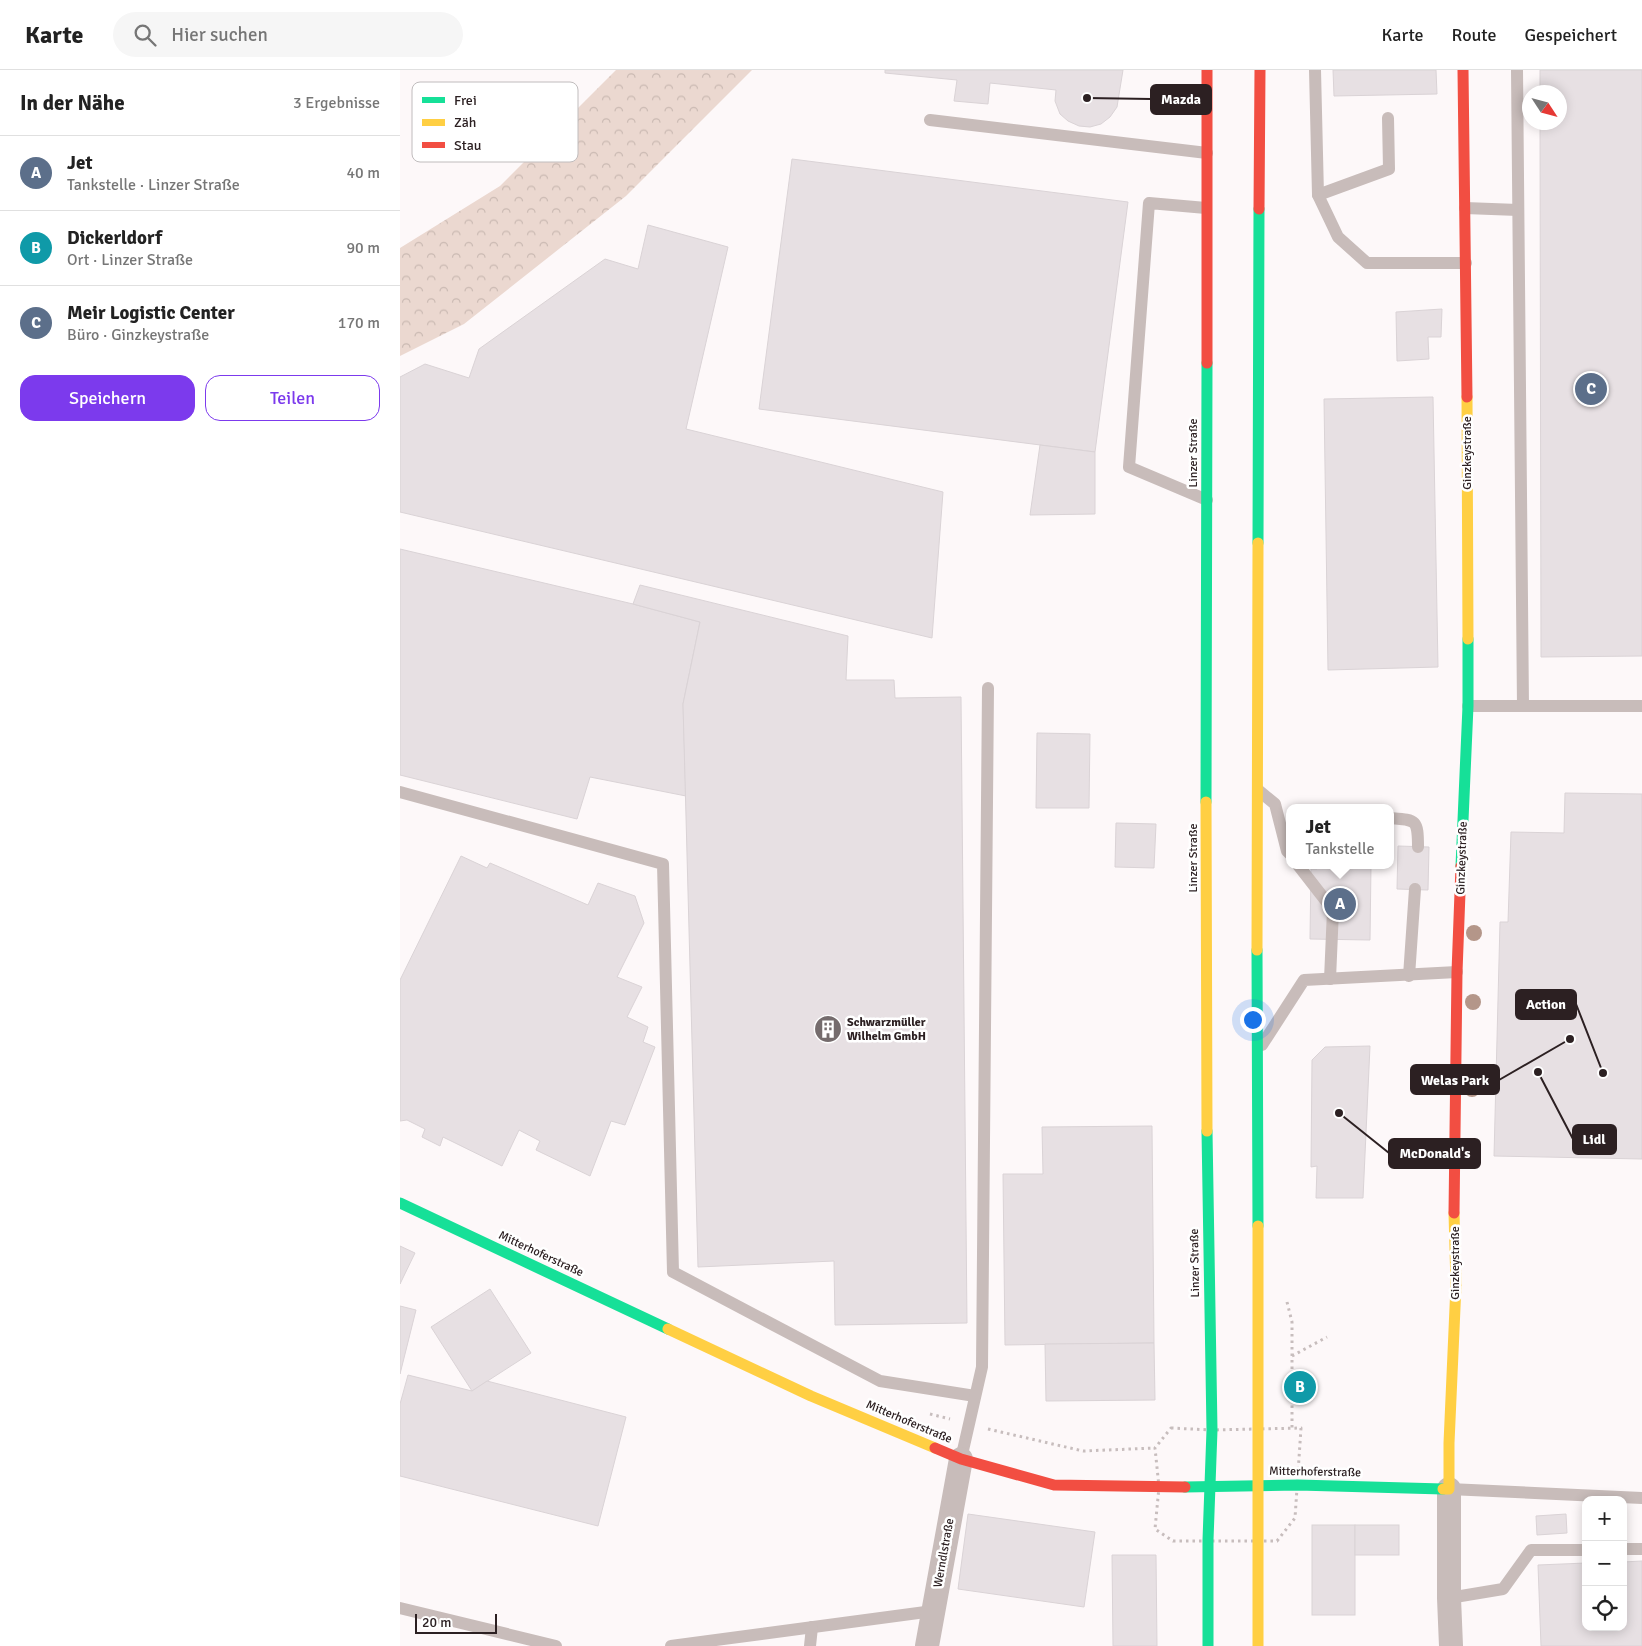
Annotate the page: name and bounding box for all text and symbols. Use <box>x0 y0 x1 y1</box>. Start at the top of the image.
search box <box>113 12 463 57</box>
text: Karte <box>25 20 83 50</box>
icon: search <box>131 21 159 49</box>
text: Hier suchen <box>171 23 268 47</box>
text: Karte <box>1382 24 1424 46</box>
text: Route <box>1452 24 1497 46</box>
text: Gespeichert <box>1525 24 1617 46</box>
legend <box>412 82 578 162</box>
callout: Mazda <box>1151 85 1211 114</box>
north arrow <box>1522 85 1567 130</box>
text: In der Nähe <box>20 90 125 116</box>
text: Mazda <box>1161 91 1201 108</box>
text: Frei <box>454 92 477 109</box>
text: 3 Ergebnisse <box>293 93 380 113</box>
text: Zäh <box>454 114 476 131</box>
text: Stau <box>454 137 481 154</box>
text: Jet <box>67 151 93 175</box>
text: A <box>31 163 41 183</box>
text: 40 m <box>346 163 380 183</box>
text: Tankstelle · Linzer Straße <box>67 175 240 195</box>
text: Dickerldorf <box>67 226 162 250</box>
text: B <box>31 238 41 258</box>
text: 90 m <box>346 238 380 258</box>
text: Ort · Linzer Straße <box>67 250 193 270</box>
text: Meir Logistic Center <box>67 301 235 325</box>
text: C <box>31 313 41 333</box>
text: 170 m <box>338 313 380 333</box>
text: Büro · Ginzkeystraße <box>67 325 209 345</box>
pin: C <box>1575 370 1607 408</box>
button: Speichern <box>20 375 195 421</box>
button: Teilen <box>205 375 380 421</box>
street label: Ginzkeystraße <box>1460 416 1475 490</box>
street label: Linzer Straße <box>1186 419 1201 487</box>
popup <box>1286 804 1394 869</box>
text: Jet <box>1305 815 1331 839</box>
street label: Ginzkeystraße <box>1453 821 1471 895</box>
street label: Linzer Straße <box>1186 824 1201 892</box>
text: Tankstelle <box>1305 839 1375 859</box>
pin: A <box>1324 885 1356 923</box>
callout: Action <box>1516 990 1576 1019</box>
text: Action <box>1526 996 1566 1013</box>
your location <box>1240 1007 1266 1033</box>
building icon: Schwarzmüller Wilhelm GmbH <box>813 1014 843 1044</box>
place label: Schwarzmüller Wilhelm GmbH <box>847 1015 926 1044</box>
callout: Welas Park <box>1411 1065 1499 1094</box>
text: Welas Park <box>1421 1072 1490 1089</box>
callout: Lidl <box>1573 1125 1616 1154</box>
text: Lidl <box>1582 1131 1606 1148</box>
callout: McDonald's <box>1389 1139 1480 1168</box>
text: McDonald's <box>1399 1145 1471 1162</box>
street label: Ginzkeystraße <box>1448 1226 1463 1300</box>
street label: Mitterhoferstraße <box>496 1228 586 1280</box>
street label: Linzer Straße <box>1187 1228 1203 1298</box>
pin: B <box>1284 1368 1316 1406</box>
street label: Mitterhoferstraße <box>864 1397 954 1447</box>
street label: Mitterhoferstraße <box>1269 1464 1361 1480</box>
map controls <box>1582 1496 1627 1631</box>
button: + <box>1582 1496 1627 1541</box>
street label: Werndlstraße <box>931 1517 957 1589</box>
button: − <box>1582 1541 1627 1586</box>
button: locate <box>1582 1586 1627 1631</box>
scale bar <box>415 1611 498 1634</box>
text: 20 m <box>422 1614 451 1631</box>

